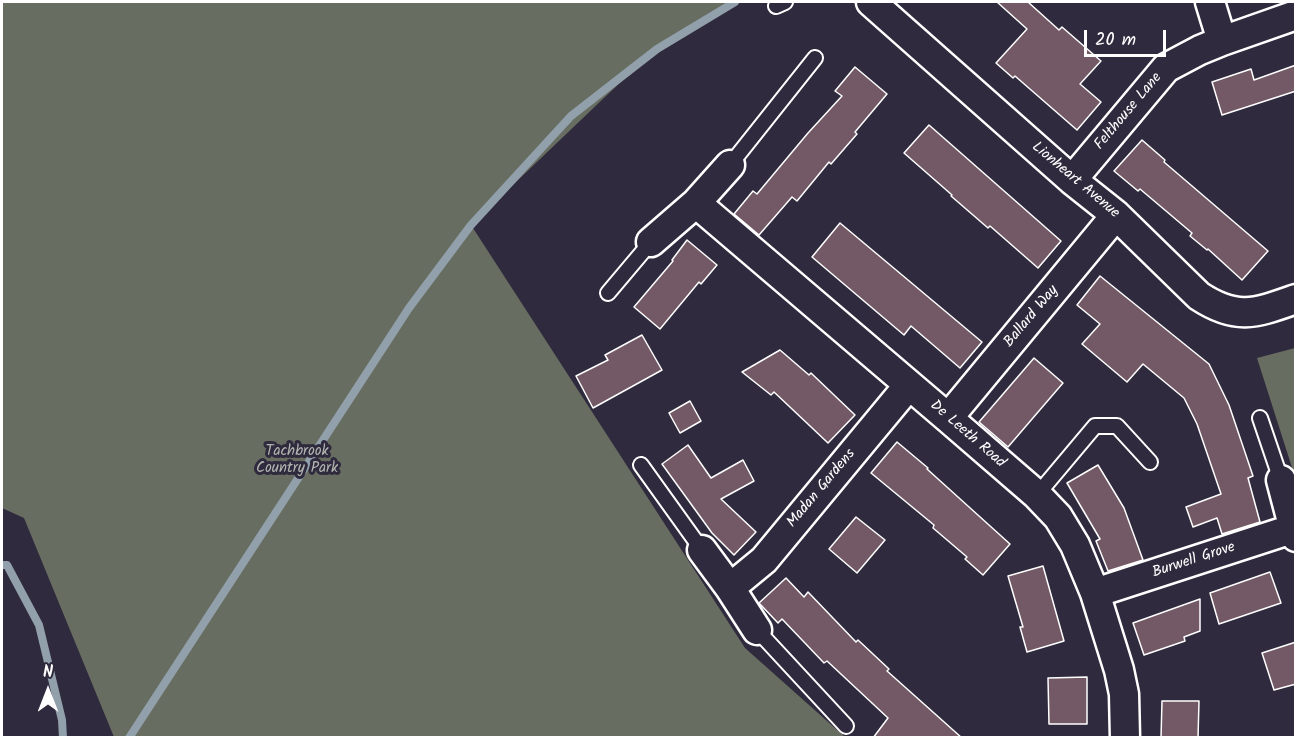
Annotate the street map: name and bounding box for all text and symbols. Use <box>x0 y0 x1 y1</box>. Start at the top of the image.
scale bar <box>1087 18 1170 56</box>
text: 20 m <box>1095 26 1136 55</box>
street label: Felthouse Lane <box>1091 70 1167 154</box>
street label: Lionheart Avenue <box>1027 139 1123 223</box>
street label: Ballard Way <box>1001 282 1063 352</box>
street label: De Leeth Road <box>926 397 1008 473</box>
park label: Tachbrook Country Park <box>256 443 338 478</box>
street label: Madan Gardens <box>784 446 860 532</box>
street label: Burwell Grove <box>1150 539 1238 583</box>
text: N <box>43 660 53 685</box>
north arrow <box>18 661 78 721</box>

